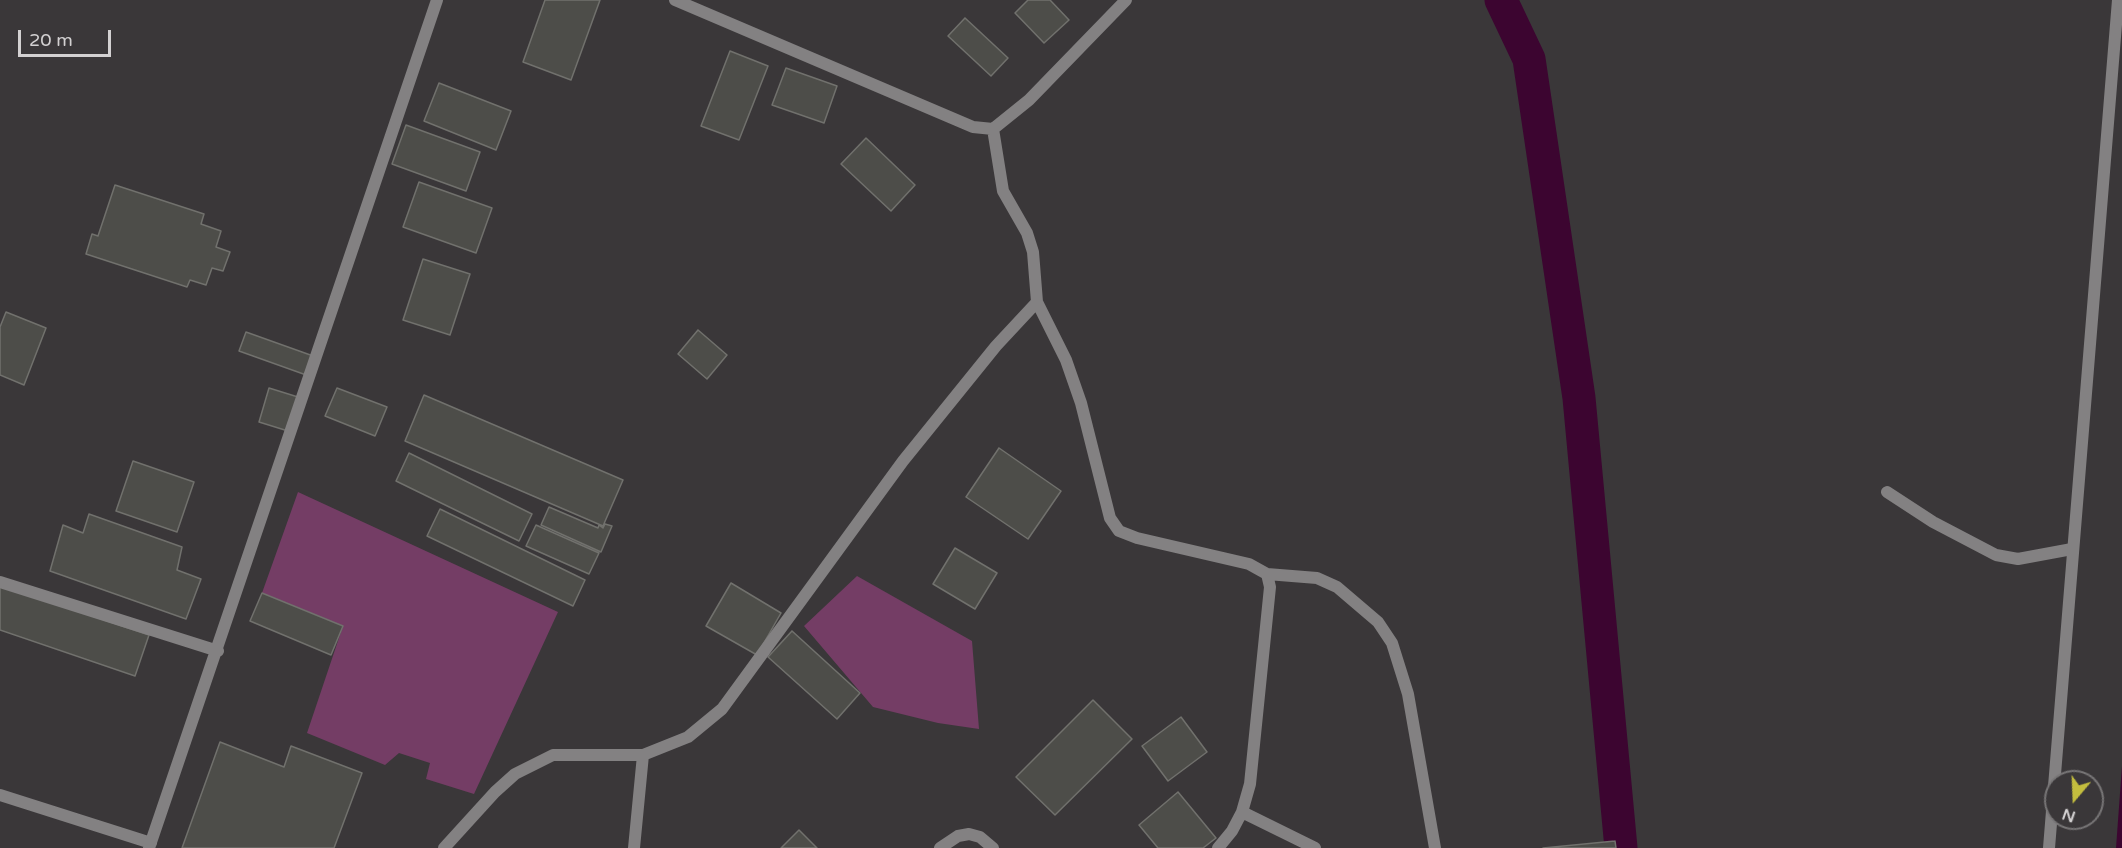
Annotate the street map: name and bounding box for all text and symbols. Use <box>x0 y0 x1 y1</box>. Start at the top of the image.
scale bar <box>21 18 114 56</box>
text: 20 m <box>29 29 73 51</box>
north arrow <box>2044 770 2104 830</box>
text: N <box>2059 804 2078 827</box>

